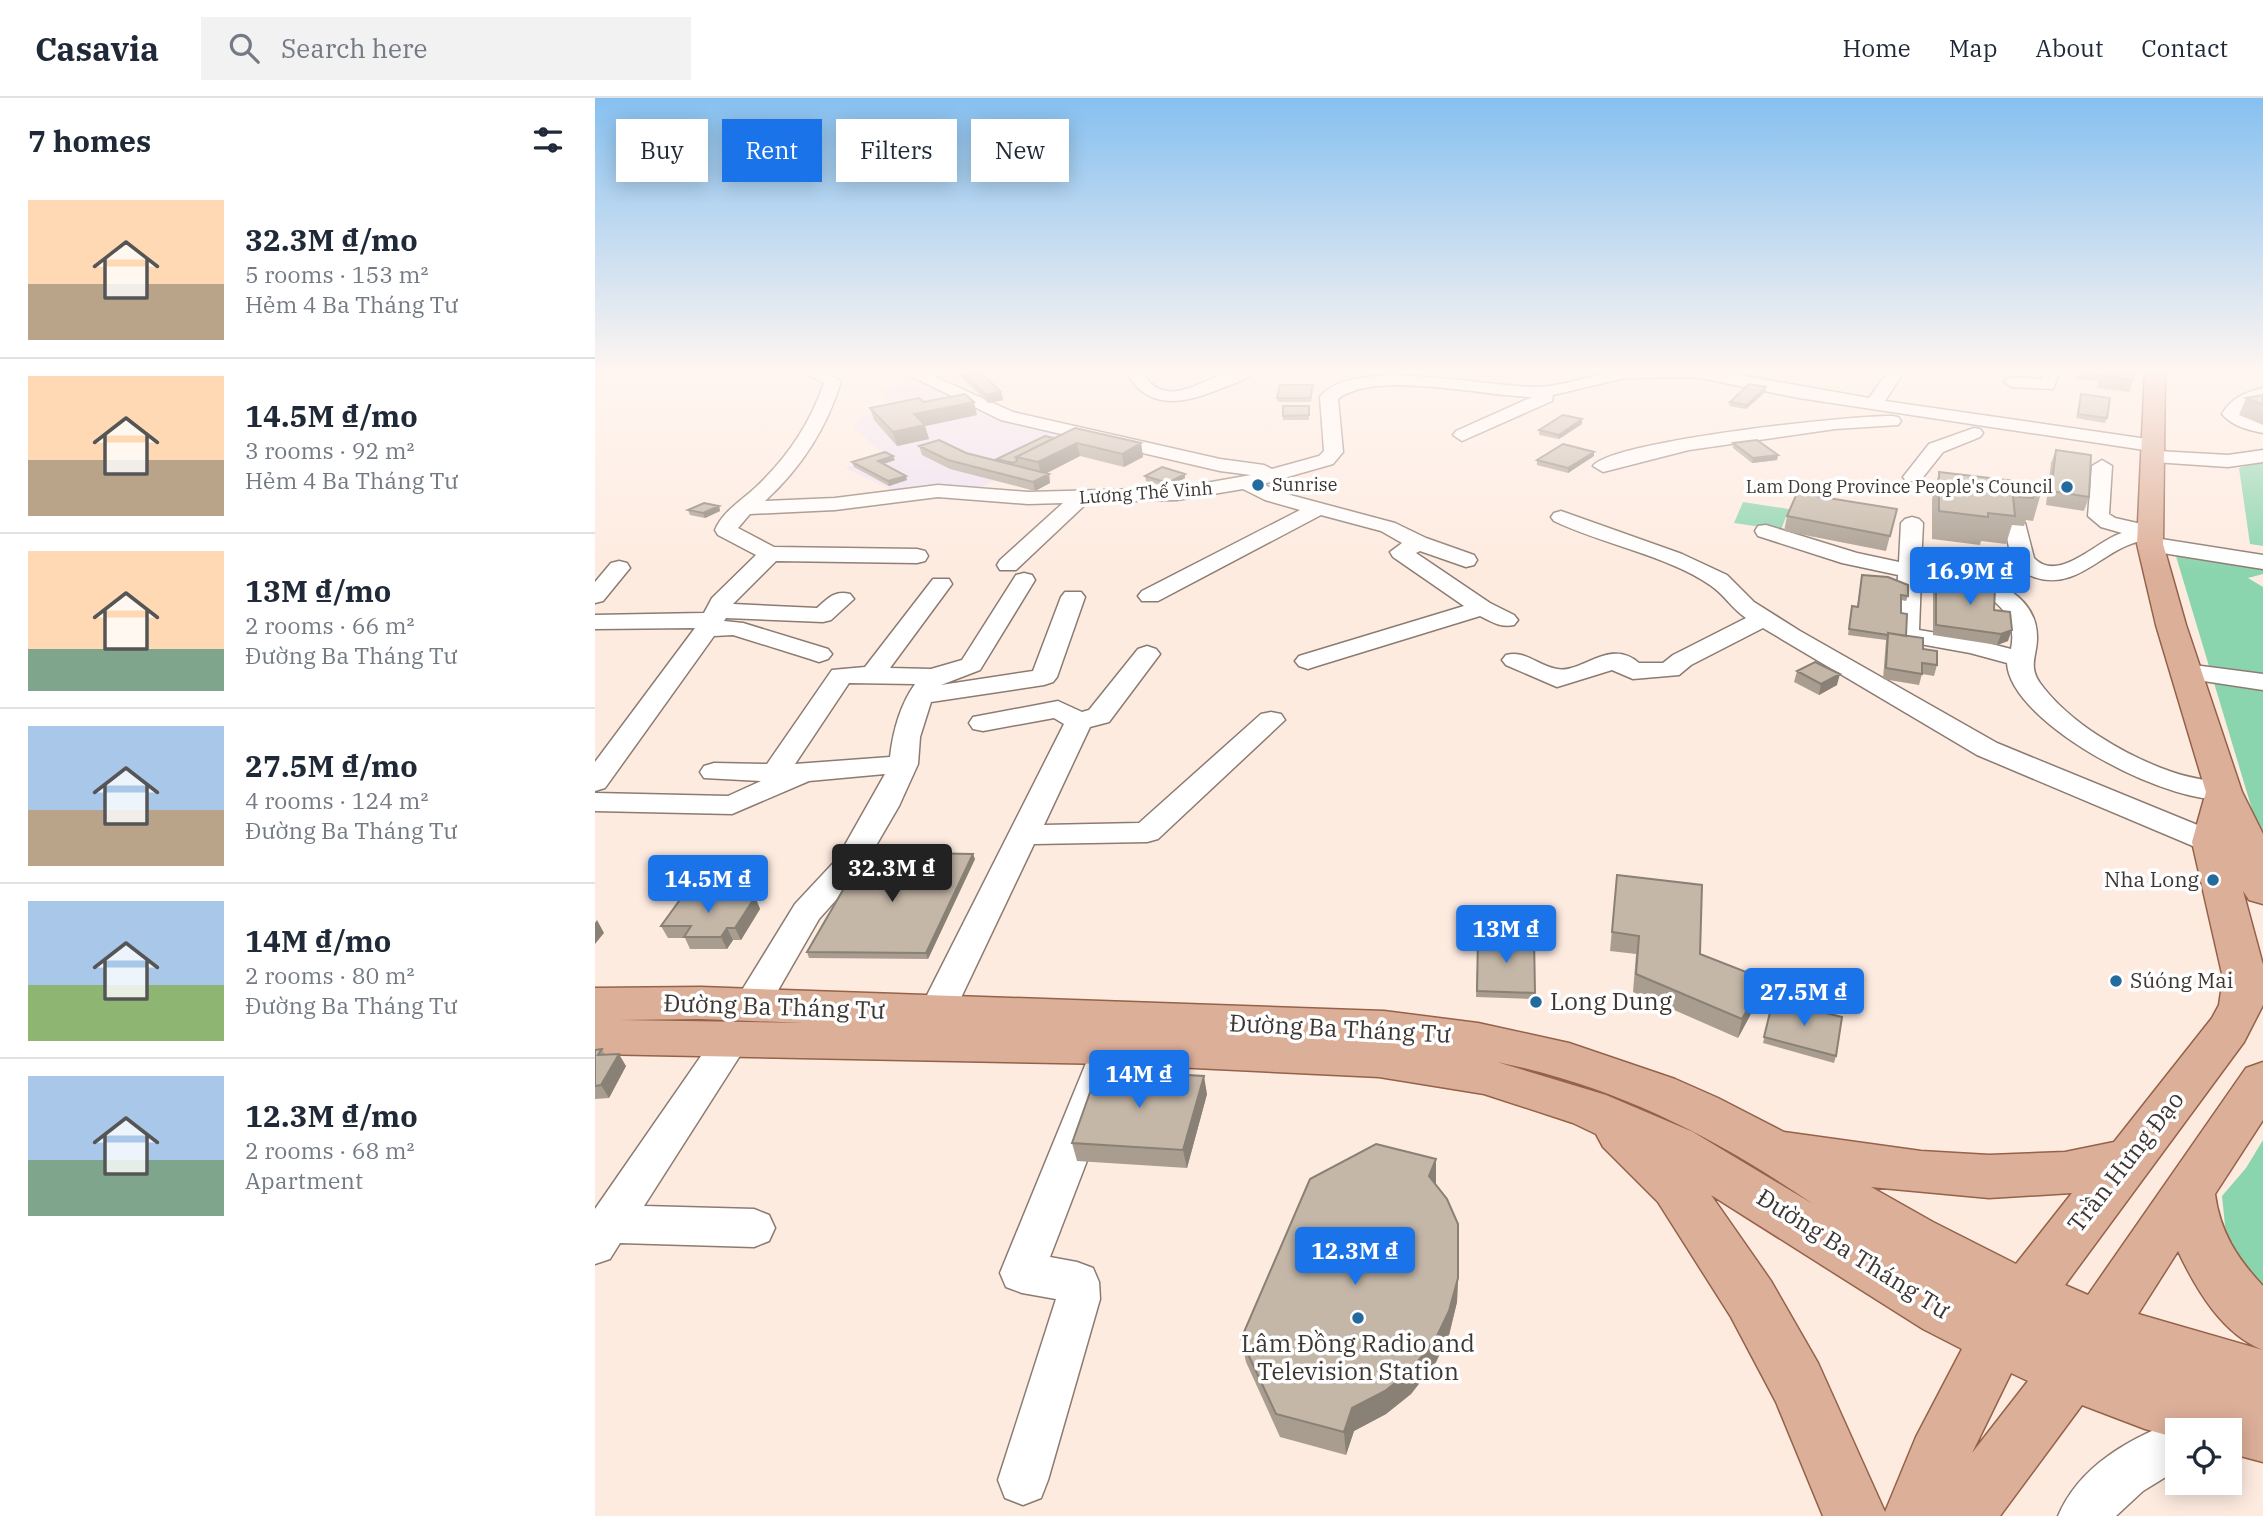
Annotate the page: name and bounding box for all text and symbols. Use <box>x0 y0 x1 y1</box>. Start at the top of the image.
search box <box>201 17 691 80</box>
text: Casavia <box>35 27 159 70</box>
icon: search <box>225 29 263 67</box>
text: Search here <box>281 31 427 65</box>
text: Home <box>1843 32 1911 64</box>
text: Map <box>1949 32 1997 64</box>
text: About <box>2035 32 2103 64</box>
text: Contact <box>2141 32 2228 64</box>
chip: Buy <box>616 119 708 182</box>
chip: Rent <box>722 119 822 182</box>
chip: Filters <box>836 119 957 182</box>
chip: New <box>971 119 1069 182</box>
text: 7 homes <box>28 121 151 160</box>
icon: filters <box>529 121 567 159</box>
text: 32.3M ₫/mo <box>245 220 418 259</box>
icon: home <box>84 228 168 312</box>
text: 5 rooms · 153 m² <box>245 259 428 289</box>
text: Hẻm 4 Ba Tháng Tư <box>245 289 458 319</box>
text: 14.5M ₫/mo <box>245 396 418 435</box>
icon: home <box>84 404 168 488</box>
text: 3 rooms · 92 m² <box>245 435 415 465</box>
text: Hẻm 4 Ba Tháng Tư <box>245 465 458 495</box>
place label: Sunrise <box>1272 473 1337 496</box>
place label: Lam Dong Province People's Council <box>1746 475 2053 498</box>
street label: Lương Thế Vinh <box>1078 476 1214 509</box>
marker: Sunrise <box>1250 477 1266 493</box>
marker: Lam Dong Province People's Council <box>2059 479 2075 495</box>
pin: 16.9M ₫ <box>1905 547 2035 607</box>
text: 16.9M ₫ <box>1926 555 2014 585</box>
text: 13M ₫/mo <box>245 571 391 610</box>
icon: home <box>84 579 168 663</box>
text: 2 rooms · 66 m² <box>245 610 415 640</box>
text: Đường Ba Tháng Tư <box>245 640 458 670</box>
text: 27.5M ₫/mo <box>245 746 418 785</box>
icon: home <box>84 754 168 838</box>
text: 4 rooms · 124 m² <box>245 785 428 815</box>
text: Đường Ba Tháng Tư <box>245 815 458 845</box>
pin: 32.3M ₫ <box>827 844 957 904</box>
text: 32.3M ₫ <box>848 852 936 882</box>
pin: 14.5M ₫ <box>643 856 773 915</box>
text: 14.5M ₫ <box>664 863 752 893</box>
place label: Nha Long <box>2104 865 2200 893</box>
marker: Nha Long <box>2205 872 2221 888</box>
pin: 13M ₫ <box>1457 906 1555 965</box>
text: 13M ₫ <box>1472 913 1540 943</box>
text: 14M ₫/mo <box>245 921 391 960</box>
icon: home <box>84 929 168 1013</box>
text: 2 rooms · 80 m² <box>245 960 415 990</box>
place label: Súóng Mai <box>2130 966 2233 994</box>
pin: 27.5M ₫ <box>1739 968 1869 1028</box>
marker: Súóng Mai <box>2108 973 2124 989</box>
text: 27.5M ₫ <box>1760 976 1848 1006</box>
place label: Long Dung <box>1550 985 1672 1017</box>
street label: Đường Ba Tháng Tư <box>663 986 886 1026</box>
text: Đường Ba Tháng Tư <box>245 990 458 1020</box>
marker: Long Dung <box>1528 994 1544 1010</box>
street label: Đường Ba Tháng Tư <box>1228 1006 1452 1050</box>
pin: 14M ₫ <box>1090 1051 1188 1110</box>
text: 14M ₫ <box>1105 1058 1173 1088</box>
street label: Trần Hưng Đạo <box>2060 1084 2191 1239</box>
text: 12.3M ₫/mo <box>245 1096 418 1135</box>
icon: home <box>84 1104 168 1188</box>
text: 2 rooms · 68 m² <box>245 1135 415 1165</box>
text: Apartment <box>245 1165 363 1195</box>
street label: Đường Ba Tháng Tư <box>1751 1181 1956 1326</box>
pin: 12.3M ₫ <box>1290 1228 1420 1287</box>
text: 12.3M ₫ <box>1311 1235 1399 1265</box>
marker: Lâm Đồng Radio and Television Station <box>1350 1310 1366 1326</box>
place label: Lâm Đồng Radio and Television Station <box>1241 1327 1475 1387</box>
map controls <box>2165 1418 2242 1495</box>
button: locate <box>2165 1418 2242 1495</box>

